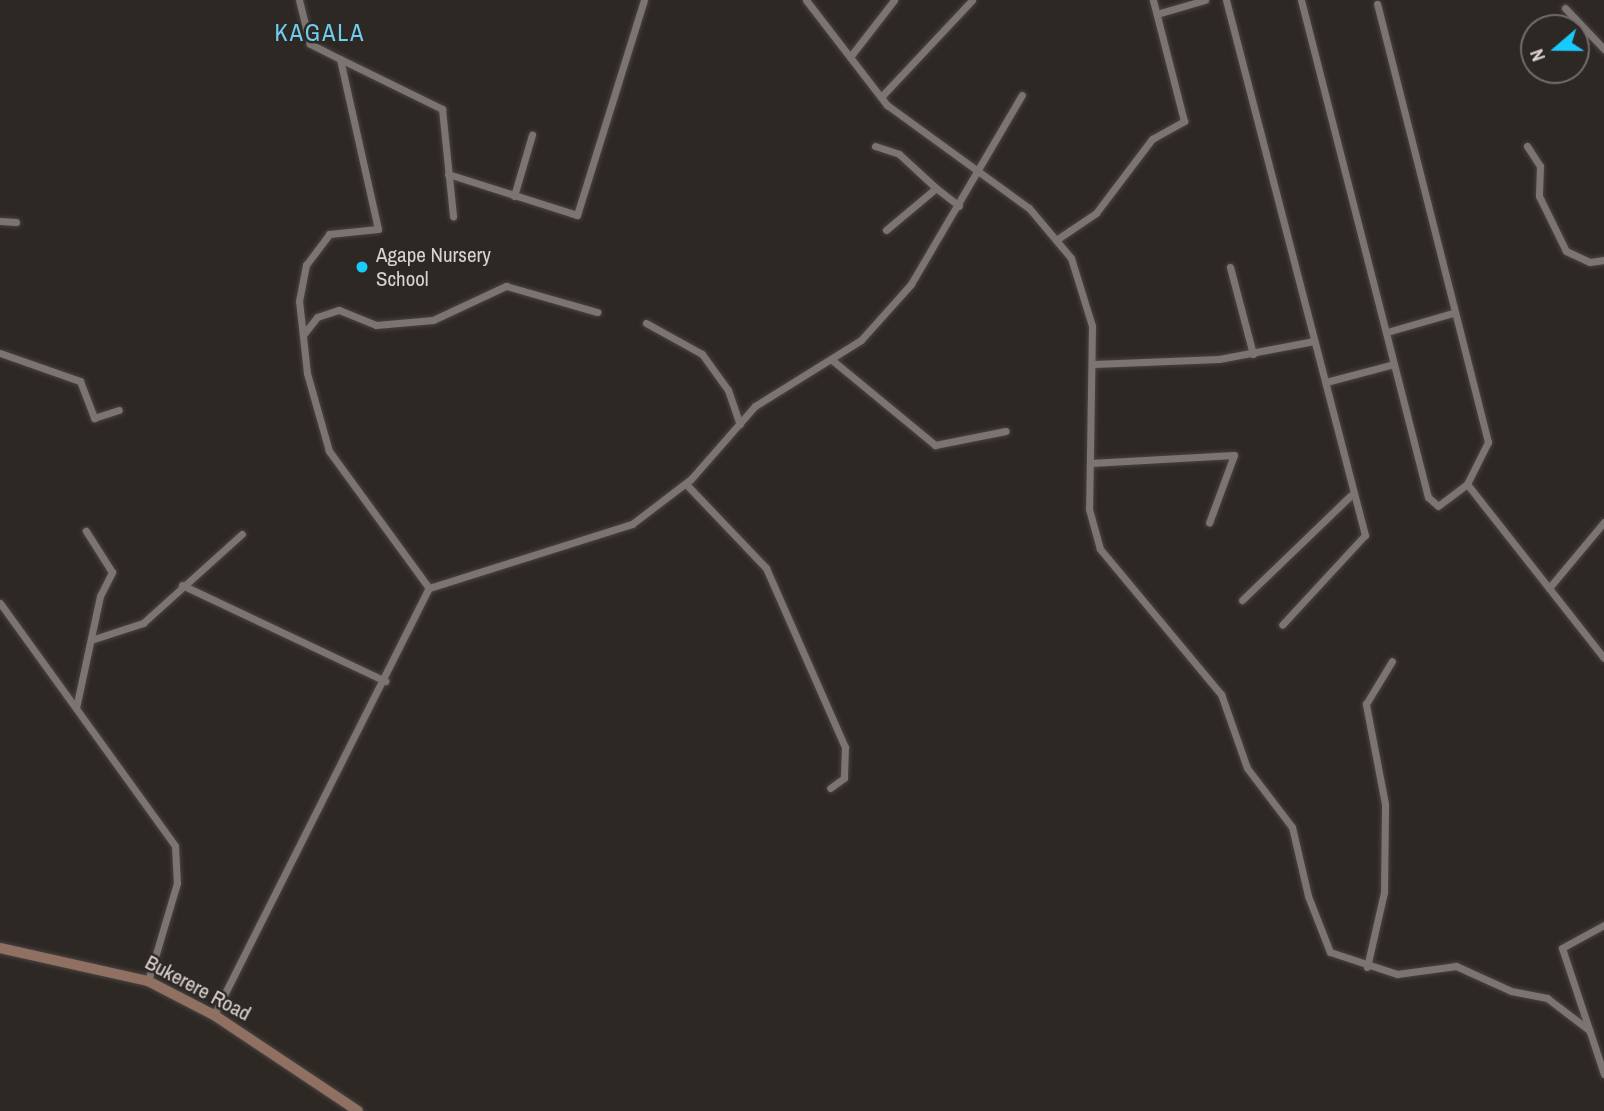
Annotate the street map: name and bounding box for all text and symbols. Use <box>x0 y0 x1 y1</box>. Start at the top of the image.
north arrow <box>1520 14 1590 84</box>
district label: KAGALA <box>275 19 365 47</box>
text: N <box>1523 46 1551 65</box>
place label: Agape Nursery School <box>376 242 491 292</box>
marker: Agape Nursery School <box>354 259 370 275</box>
street label: Bukerere Road <box>141 950 255 1026</box>

